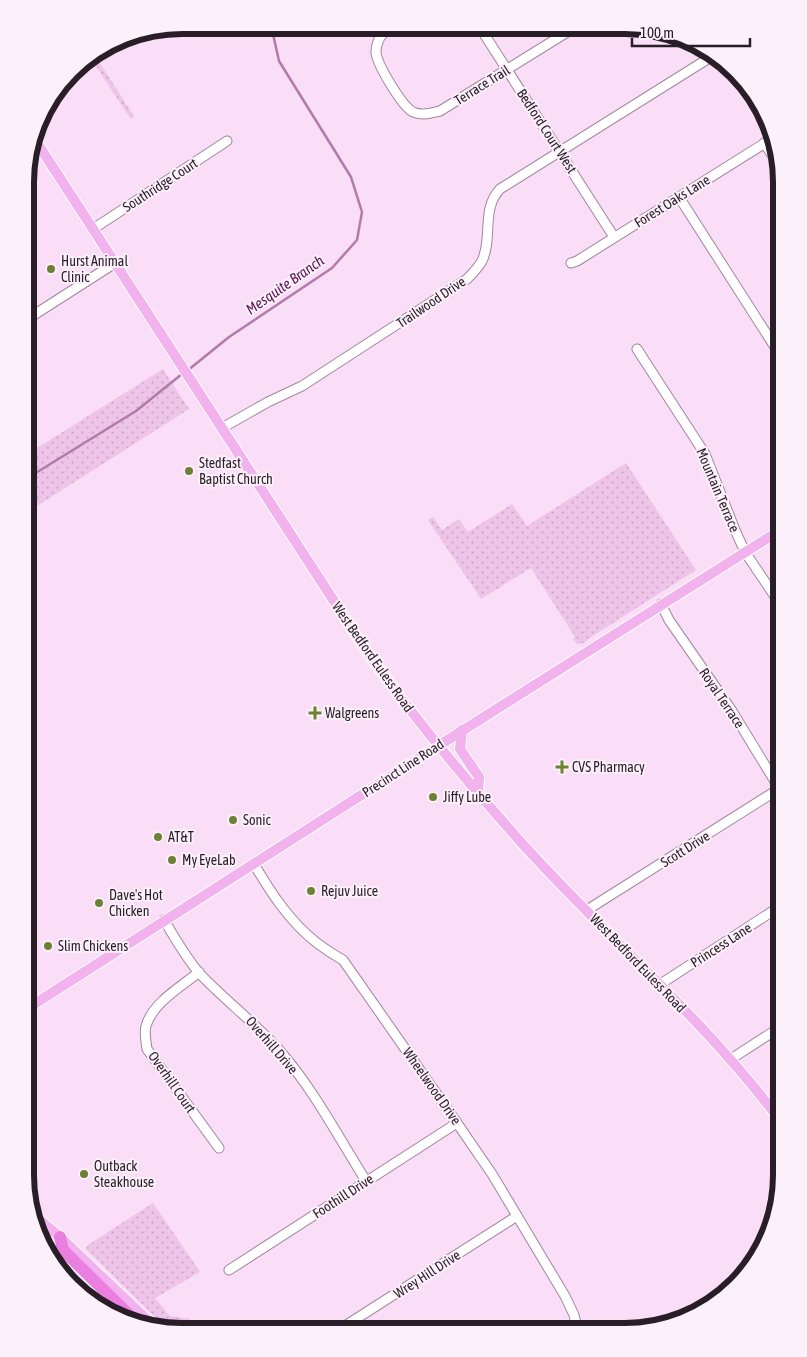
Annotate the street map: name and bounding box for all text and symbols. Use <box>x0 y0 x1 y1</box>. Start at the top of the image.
scale bar <box>632 15 750 47</box>
text: 100 m <box>640 24 674 41</box>
street label: Terrace Trail <box>451 62 513 108</box>
street label: Bedford Court West <box>514 86 580 176</box>
street label: Southridge Court <box>120 155 200 215</box>
street label: Forest Oaks Lane <box>631 171 713 231</box>
water label: Mesquite Branch <box>243 251 327 318</box>
place label: Hurst Animal Clinic <box>61 253 128 285</box>
marker: Hurst Animal Clinic <box>45 263 57 275</box>
street label: Trailwood Drive <box>394 273 468 331</box>
street label: Mountain Terrace <box>693 446 743 534</box>
place label: Stedfast Baptist Church <box>199 455 273 487</box>
marker: Stedfast Baptist Church <box>183 465 195 477</box>
street label: West Bedford Euless Road <box>329 599 417 715</box>
street label: Royal Terrace <box>696 665 748 731</box>
place label: Walgreens <box>325 705 379 721</box>
marker: Walgreens <box>309 707 321 719</box>
street label: Precinct Line Road <box>359 736 447 800</box>
place label: CVS Pharmacy <box>572 759 645 775</box>
marker: CVS Pharmacy <box>556 761 568 773</box>
place label: Jiffy Lube <box>443 789 491 805</box>
marker: Jiffy Lube <box>427 791 439 803</box>
place label: Sonic <box>243 812 271 828</box>
marker: Sonic <box>227 814 239 826</box>
street label: Scott Drive <box>658 828 712 870</box>
place label: AT&T <box>168 829 194 845</box>
marker: AT&T <box>152 831 164 843</box>
place label: My EyeLab <box>182 852 236 868</box>
marker: My EyeLab <box>166 854 178 866</box>
place label: Rejuv Juice <box>321 883 378 899</box>
marker: Rejuv Juice <box>305 885 317 897</box>
place label: Dave's Hot Chicken <box>109 887 163 919</box>
marker: Dave's Hot Chicken <box>93 897 105 909</box>
street label: West Bedford Euless Road <box>587 910 689 1016</box>
street label: Princess Lane <box>688 919 754 971</box>
place label: Slim Chickens <box>58 938 128 954</box>
marker: Slim Chickens <box>42 940 54 952</box>
street label: Overhill Drive <box>243 1013 301 1077</box>
street label: Wheelwood Drive <box>400 1044 464 1128</box>
street label: Overhill Court <box>145 1048 199 1116</box>
place label: Outback Steakhouse <box>94 1158 154 1190</box>
marker: Outback Steakhouse <box>78 1168 90 1180</box>
street label: Foothill Drive <box>310 1170 376 1222</box>
street label: Wrey Hill Drive <box>391 1247 463 1301</box>

